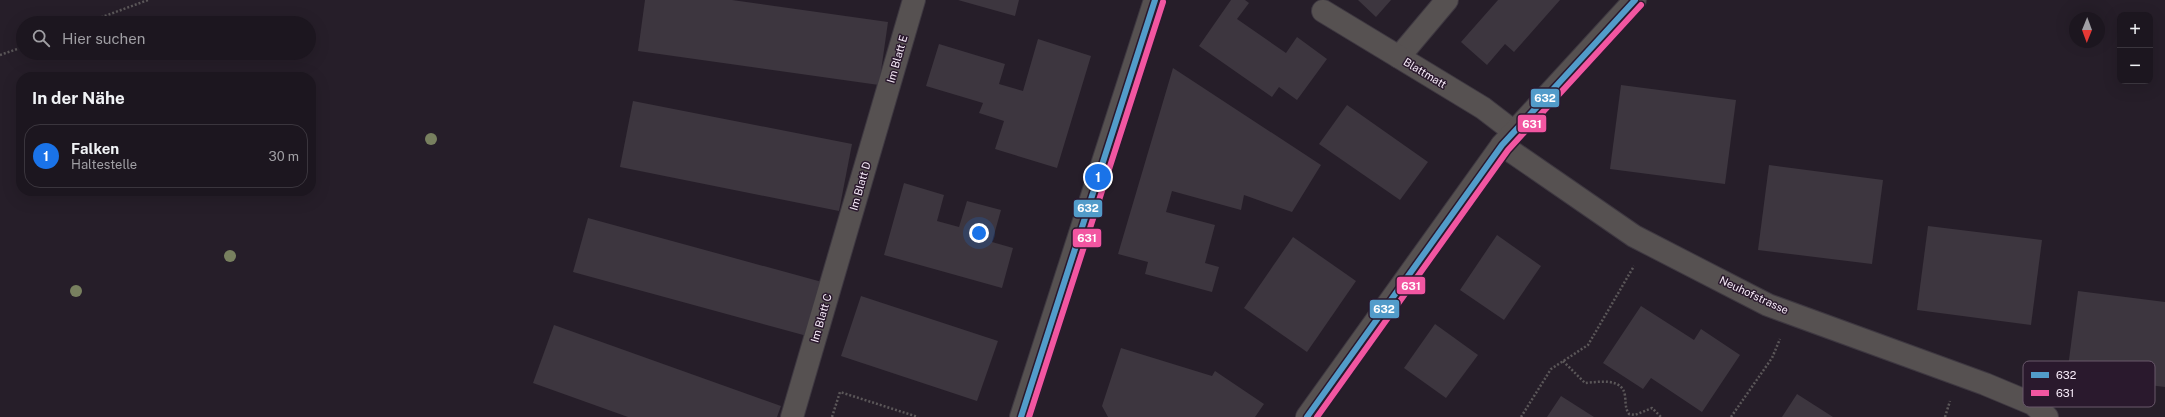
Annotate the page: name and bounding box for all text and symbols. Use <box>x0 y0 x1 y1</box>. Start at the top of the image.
north arrow <box>2069 12 2105 48</box>
map controls <box>2117 12 2153 84</box>
button: + <box>2117 12 2153 48</box>
search box <box>16 16 316 60</box>
icon: search <box>30 27 52 49</box>
text: Hier suchen <box>62 30 145 47</box>
street label: Im Blatt E <box>884 33 910 84</box>
button: − <box>2117 48 2153 84</box>
street label: Blattmatt <box>1401 56 1449 90</box>
text: In der Nähe <box>32 88 125 108</box>
line badge: 632 <box>1530 88 1560 108</box>
text: 632 <box>1534 92 1556 104</box>
line badge: 631 <box>1517 114 1547 133</box>
text: 631 <box>1522 118 1542 130</box>
text: Falken <box>71 140 119 157</box>
text: 1 <box>43 149 49 164</box>
text: 30 m <box>269 149 299 164</box>
text: Haltestelle <box>71 157 137 172</box>
street label: Im Blatt D <box>847 160 873 212</box>
pin: 1 <box>1085 162 1111 192</box>
line badge: 632 <box>1073 199 1103 218</box>
text: 632 <box>1077 202 1099 214</box>
your location <box>969 223 989 243</box>
line badge: 631 <box>1072 228 1102 248</box>
text: 631 <box>1077 232 1097 244</box>
street label: Neuhofstrasse <box>1718 274 1790 316</box>
line badge: 631 <box>1396 276 1426 295</box>
text: 631 <box>1401 280 1421 292</box>
street label: Im Blatt C <box>808 292 834 344</box>
line badge: 632 <box>1369 299 1400 319</box>
text: 632 <box>1373 303 1395 315</box>
legend <box>2023 361 2155 407</box>
text: 632 <box>2056 369 2077 381</box>
text: 631 <box>2056 387 2074 399</box>

